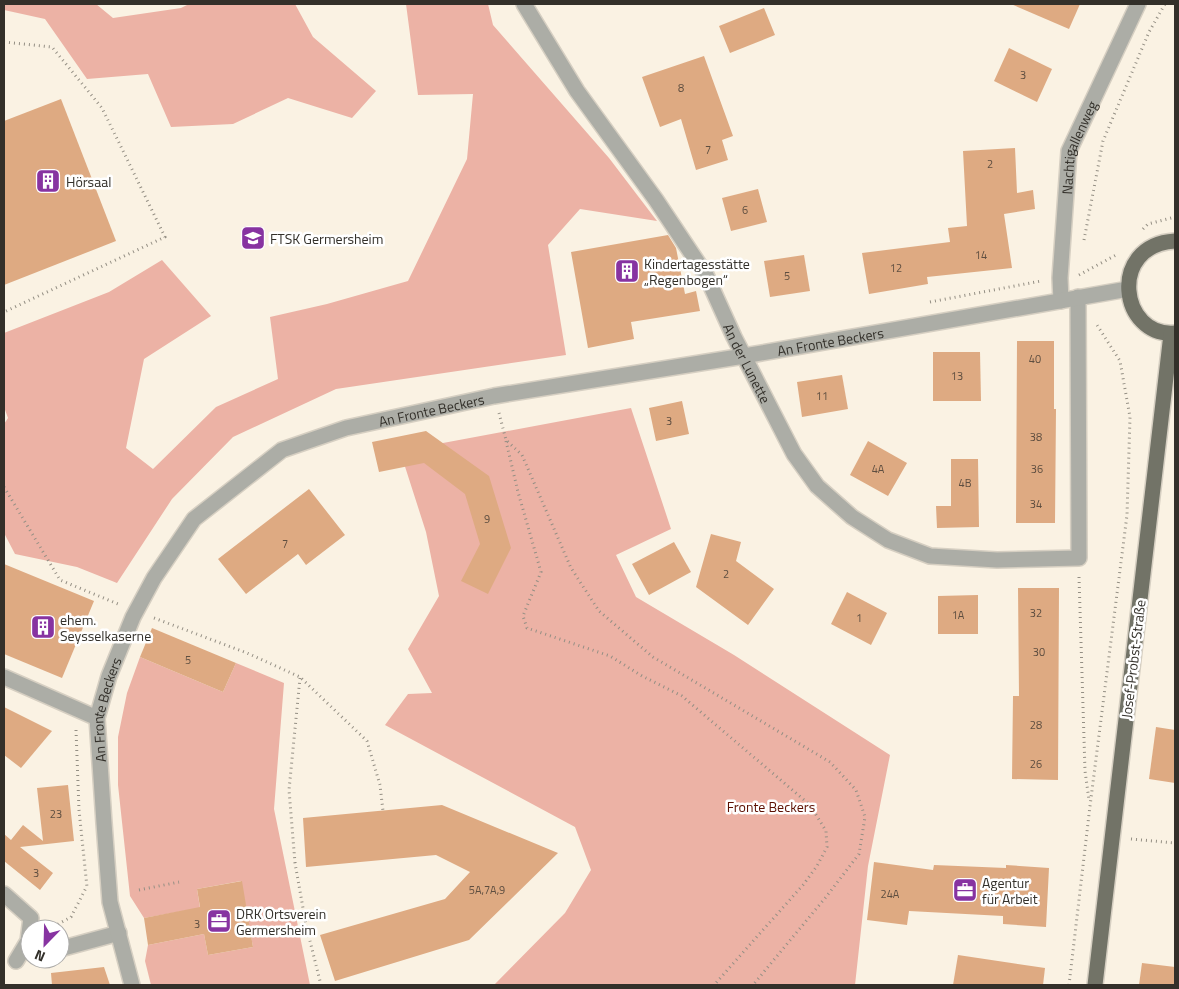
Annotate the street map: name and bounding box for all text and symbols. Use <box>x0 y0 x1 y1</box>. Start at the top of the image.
house number: 3 <box>1020 67 1026 83</box>
house number: 8 <box>678 80 684 96</box>
street label: Nachtigallenweg <box>1055 97 1102 195</box>
house number: 7 <box>705 142 711 158</box>
house number: 2 <box>987 156 993 172</box>
building icon: Hörsaal <box>35 168 61 194</box>
place label: Hörsaal <box>66 171 111 192</box>
house number: 6 <box>742 202 748 218</box>
school or university icon: FTSK Germersheim <box>240 225 266 251</box>
place label: FTSK Germersheim <box>270 228 383 249</box>
house number: 14 <box>975 247 987 263</box>
place label: Kindertagesstätte „Regenbogen“ <box>644 253 750 290</box>
building icon: Kindertagesstätte „Regenbogen“ <box>614 258 640 284</box>
house number: 12 <box>890 260 902 276</box>
house number: 5 <box>784 268 790 284</box>
street label: An der Lunette <box>719 320 777 407</box>
street label: An Fronte Beckers <box>776 321 885 361</box>
house number: 40 <box>1029 351 1041 367</box>
house number: 13 <box>951 368 963 384</box>
street label: An Fronte Beckers <box>376 388 486 431</box>
house number: 11 <box>816 388 828 404</box>
house number: 3 <box>666 413 672 429</box>
house number: 38 <box>1030 429 1042 445</box>
house number: 4A <box>872 461 885 477</box>
house number: 36 <box>1031 461 1043 477</box>
house number: 4B <box>959 475 972 491</box>
house number: 34 <box>1030 496 1042 512</box>
house number: 9 <box>484 511 490 527</box>
house number: 7 <box>282 536 288 552</box>
house number: 2 <box>723 566 729 582</box>
street label: Josef-Probst-Straße <box>1115 599 1151 719</box>
house number: 32 <box>1030 605 1042 621</box>
house number: 1A <box>952 607 965 623</box>
place label: ehem. Seysselkaserne <box>60 609 151 646</box>
house number: 1 <box>856 610 862 626</box>
building icon: ehem. Seysselkaserne <box>30 614 56 640</box>
house number: 30 <box>1033 644 1045 660</box>
house number: 5 <box>185 652 191 668</box>
street label: An Fronte Beckers <box>86 654 126 763</box>
house number: 28 <box>1030 717 1042 733</box>
house number: 26 <box>1030 756 1042 772</box>
park label: Fronte Beckers <box>727 796 815 817</box>
house number: 23 <box>50 806 62 822</box>
house number: 3 <box>33 865 39 881</box>
place label: Agentur für Arbeit <box>982 872 1038 909</box>
office icon: Agentur für Arbeit <box>952 877 978 903</box>
house number: 5A,7A,9 <box>469 882 505 898</box>
house number: 24A <box>881 886 900 902</box>
place label: DRK Ortsverein Germersheim <box>236 903 326 940</box>
office icon: DRK Ortsverein Germersheim <box>206 908 232 934</box>
house number: 3 <box>194 916 200 932</box>
north arrow <box>20 919 70 969</box>
text: N <box>31 945 48 968</box>

